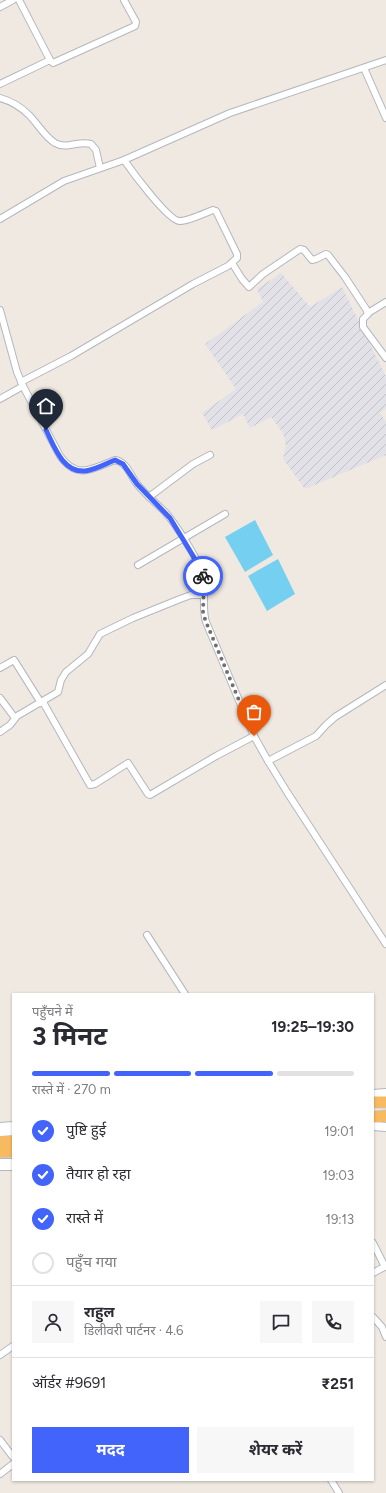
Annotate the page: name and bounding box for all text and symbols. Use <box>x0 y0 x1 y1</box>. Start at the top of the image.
pin <box>29 389 63 430</box>
icon: home <box>35 395 57 417</box>
courier <box>183 556 223 596</box>
icon: bike <box>192 565 214 587</box>
pin <box>237 695 271 736</box>
icon: bag <box>243 701 265 723</box>
text: पहुँचने में <box>32 1004 73 1019</box>
text: 19:25–19:30 <box>271 1018 354 1036</box>
text: 3 मिनट <box>32 1020 107 1052</box>
text: रास्ते में · 270 m <box>32 1082 111 1097</box>
icon: check <box>32 1120 54 1142</box>
text: पुष्टि हुई <box>66 1121 106 1139</box>
text: 19:01 <box>324 1124 354 1139</box>
icon: check <box>32 1164 54 1186</box>
text: तैयार हो रहा <box>66 1165 131 1183</box>
text: 19:03 <box>323 1168 354 1183</box>
icon: check <box>32 1208 54 1230</box>
text: रास्ते में <box>66 1209 103 1227</box>
text: 19:13 <box>326 1212 354 1227</box>
text: पहुँच गया <box>66 1253 117 1271</box>
button: person <box>32 1301 74 1343</box>
button: chat <box>260 1301 302 1343</box>
button: phone <box>312 1301 354 1343</box>
text: राहुल <box>84 1303 115 1321</box>
text: डिलीवरी पार्टनर · 4.6 <box>84 1323 183 1338</box>
text: ऑर्डर #9691 <box>32 1374 106 1392</box>
text: ₹251 <box>321 1375 354 1393</box>
button: मदद <box>32 1427 189 1473</box>
button: शेयर करें <box>197 1427 354 1473</box>

